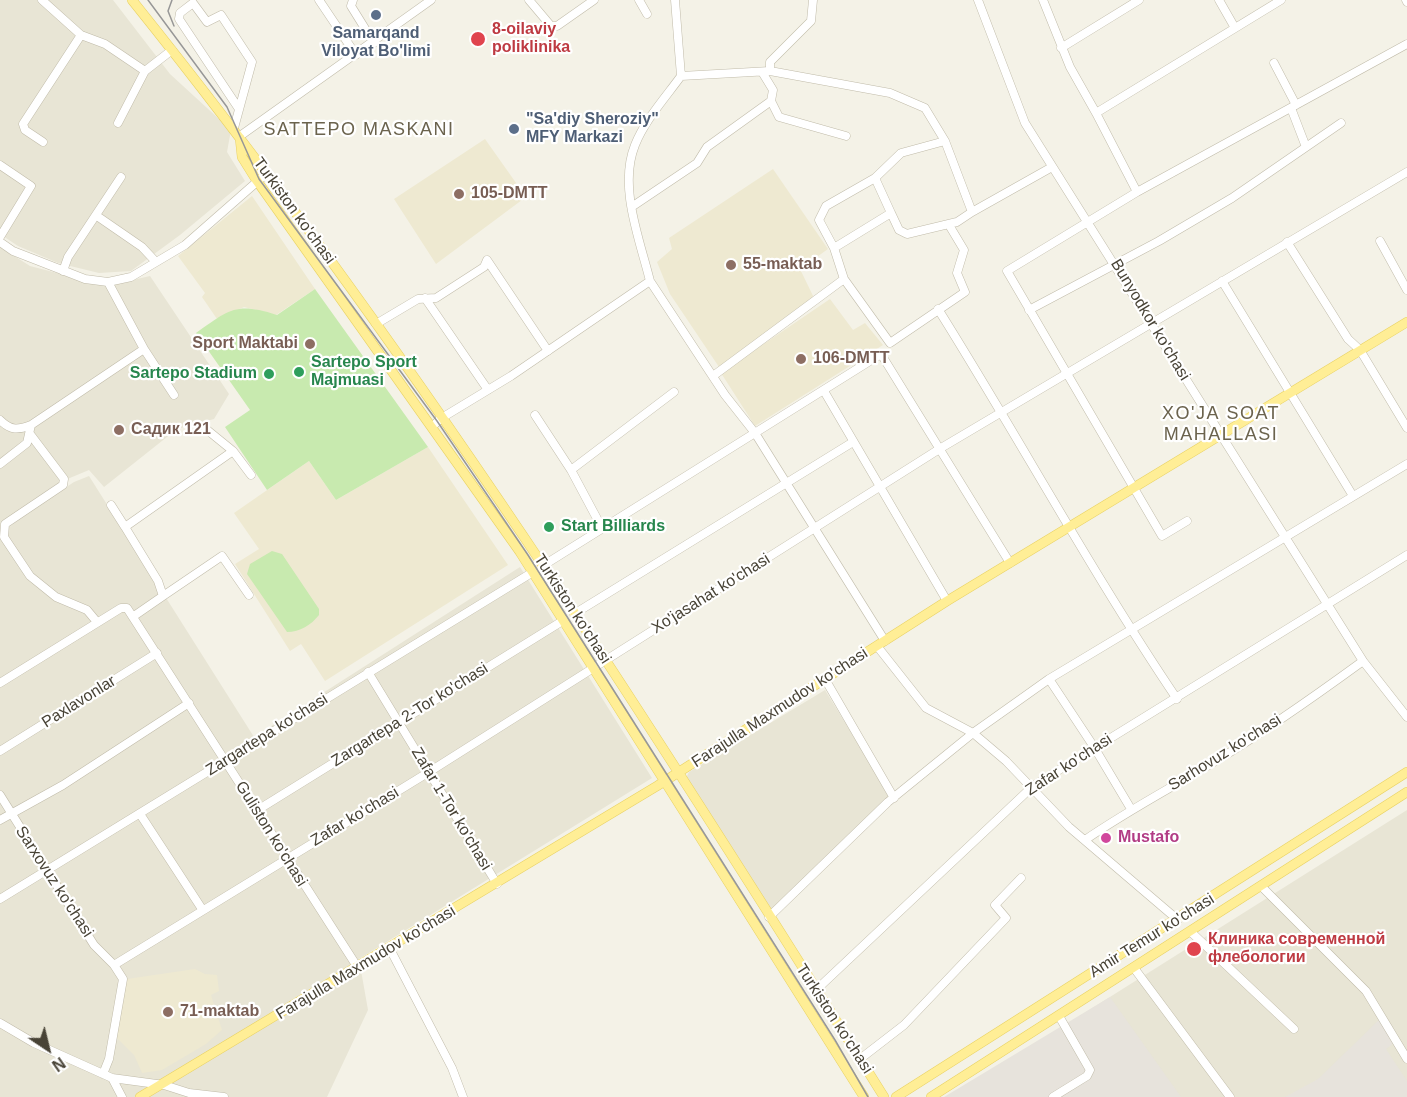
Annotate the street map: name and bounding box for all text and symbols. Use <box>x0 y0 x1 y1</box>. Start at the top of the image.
marker: Samarqand Viloyat Bo'limi <box>369 8 383 22</box>
place label: 8-oilaviy poliklinika <box>492 20 570 58</box>
place label: Samarqand Viloyat Bo'limi <box>321 24 431 62</box>
marker: 8-oilaviy poliklinika <box>469 30 487 48</box>
place label: "Sa'diy Sheroziy" MFY Markazi <box>526 110 659 148</box>
district label: SATTEPO MASKANI <box>263 119 455 141</box>
marker: "Sa'diy Sheroziy" MFY Markazi <box>507 122 521 136</box>
street label: Turkiston ko'chasi <box>249 154 339 268</box>
place label: 105-DMTT <box>471 184 547 204</box>
marker: 105-DMTT <box>452 187 466 201</box>
place label: 55-maktab <box>743 255 822 275</box>
street label: Bunyodkor ko'chasi <box>1106 256 1194 384</box>
marker: 55-maktab <box>724 258 738 272</box>
place label: Sport Maktabi <box>192 334 298 354</box>
marker: Sport Maktabi <box>303 337 317 351</box>
place label: 106-DMTT <box>813 349 889 369</box>
marker: 106-DMTT <box>794 352 808 366</box>
place label: Sartepo Sport Majmuasi <box>311 353 417 391</box>
place label: Sartepo Stadium <box>130 364 257 384</box>
marker: Sartepo Sport Majmuasi <box>292 365 306 379</box>
marker: Sartepo Stadium <box>262 367 276 381</box>
district label: XO'JA SOAT MAHALLASI <box>1162 403 1280 446</box>
place label: Садик 121 <box>131 420 211 440</box>
marker: Садик 121 <box>112 423 126 437</box>
place label: Start Billiards <box>561 517 665 537</box>
marker: Start Billiards <box>542 520 556 534</box>
street label: Xo'jasahat ko'chasi <box>648 550 774 638</box>
street label: Turkiston ko'chasi <box>529 551 615 667</box>
street label: Farajulla Maxmudov ko'chasi <box>688 644 872 772</box>
street label: Zargartepa 2-Tor ko'chasi <box>328 659 492 771</box>
street label: Paxlavonlar <box>38 672 120 732</box>
street label: Zargartepa ko'chasi <box>203 690 331 780</box>
street label: Sarhovuz ko'chasi <box>1165 711 1285 795</box>
street label: Zafar ko'chasi <box>1022 730 1116 800</box>
street label: Zafar 1-Tor ko'chasi <box>407 744 495 874</box>
street label: Guliston ko'chasi <box>231 778 311 890</box>
street label: Zafar ko'chasi <box>308 783 402 851</box>
street label: Sarxovuz ko'chasi <box>11 823 97 941</box>
place label: Mustafo <box>1118 828 1179 848</box>
marker: Mustafo <box>1099 831 1113 845</box>
street label: Amir Temur ko'chasi <box>1086 890 1218 982</box>
street label: Farajulla Maxmudov ko'chasi <box>273 902 459 1024</box>
place label: Клиника современной флебологии <box>1208 930 1385 968</box>
marker: Клиника современной флебологии <box>1185 940 1203 958</box>
street label: Turkiston ko'chasi <box>791 961 877 1077</box>
place label: 71-maktab <box>180 1002 259 1022</box>
marker: 71-maktab <box>161 1005 175 1019</box>
north arrow <box>18 1019 78 1079</box>
text: N <box>49 1054 68 1074</box>

